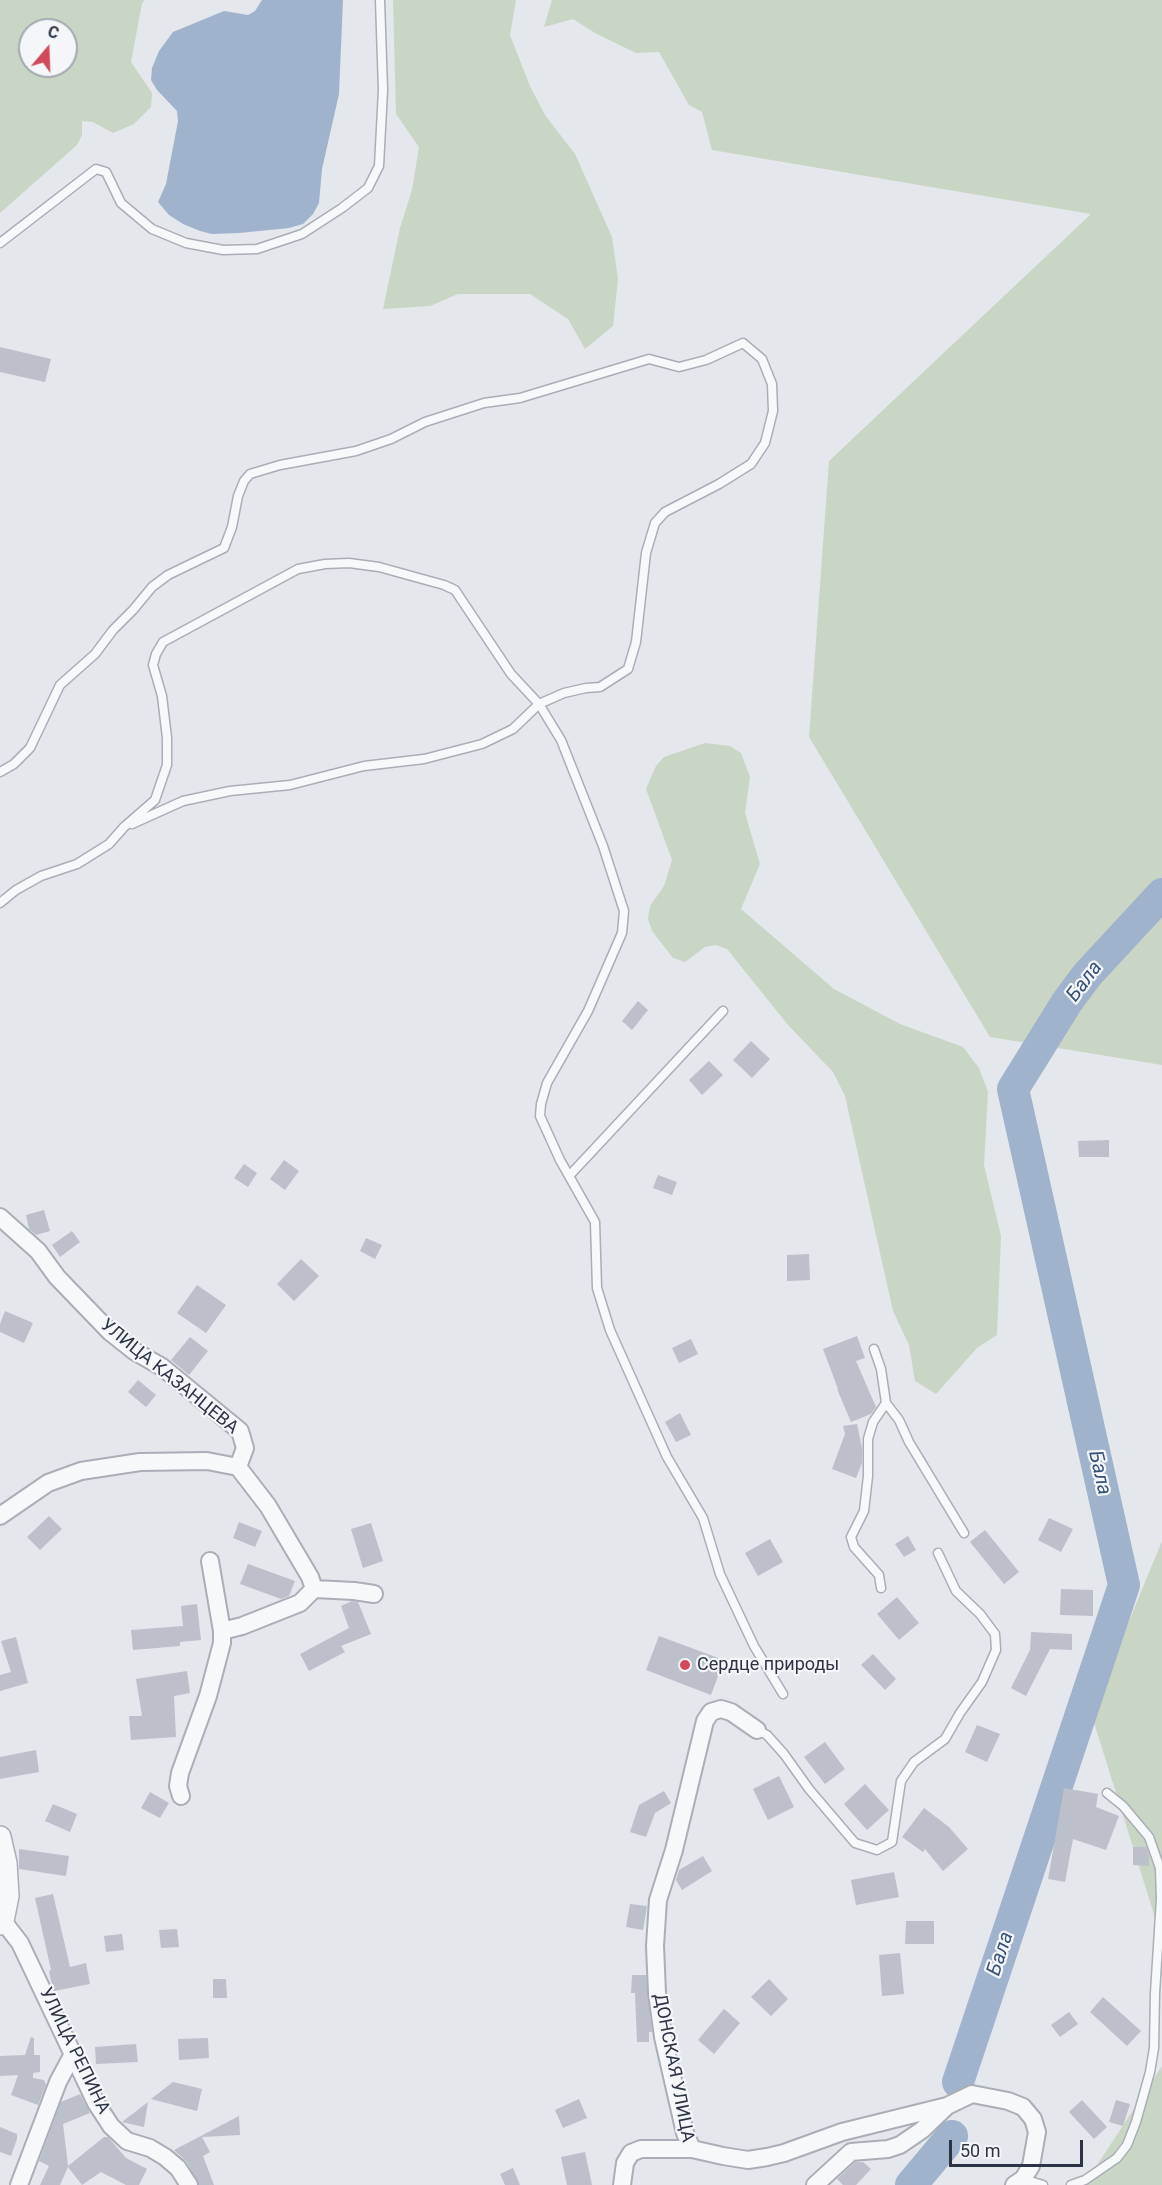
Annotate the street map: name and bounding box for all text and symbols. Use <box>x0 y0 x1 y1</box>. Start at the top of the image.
north arrow <box>18 18 78 78</box>
text: С <box>45 22 61 43</box>
water label: Бала <box>1062 957 1108 1007</box>
street label: УЛИЦА КАЗАНЦЕВА <box>96 1315 242 1439</box>
water label: Бала <box>1082 1449 1116 1497</box>
place label: Сердце природы <box>697 1654 839 1676</box>
marker: Сердце природы <box>678 1658 692 1672</box>
water label: Бала <box>983 1929 1019 1979</box>
street label: УЛИЦА РЕПИНА <box>34 1984 114 2118</box>
street label: ДОНСКАЯ УЛИЦА <box>648 1992 698 2144</box>
scale bar <box>952 2128 1086 2166</box>
text: 50 m <box>960 2140 1000 2161</box>

